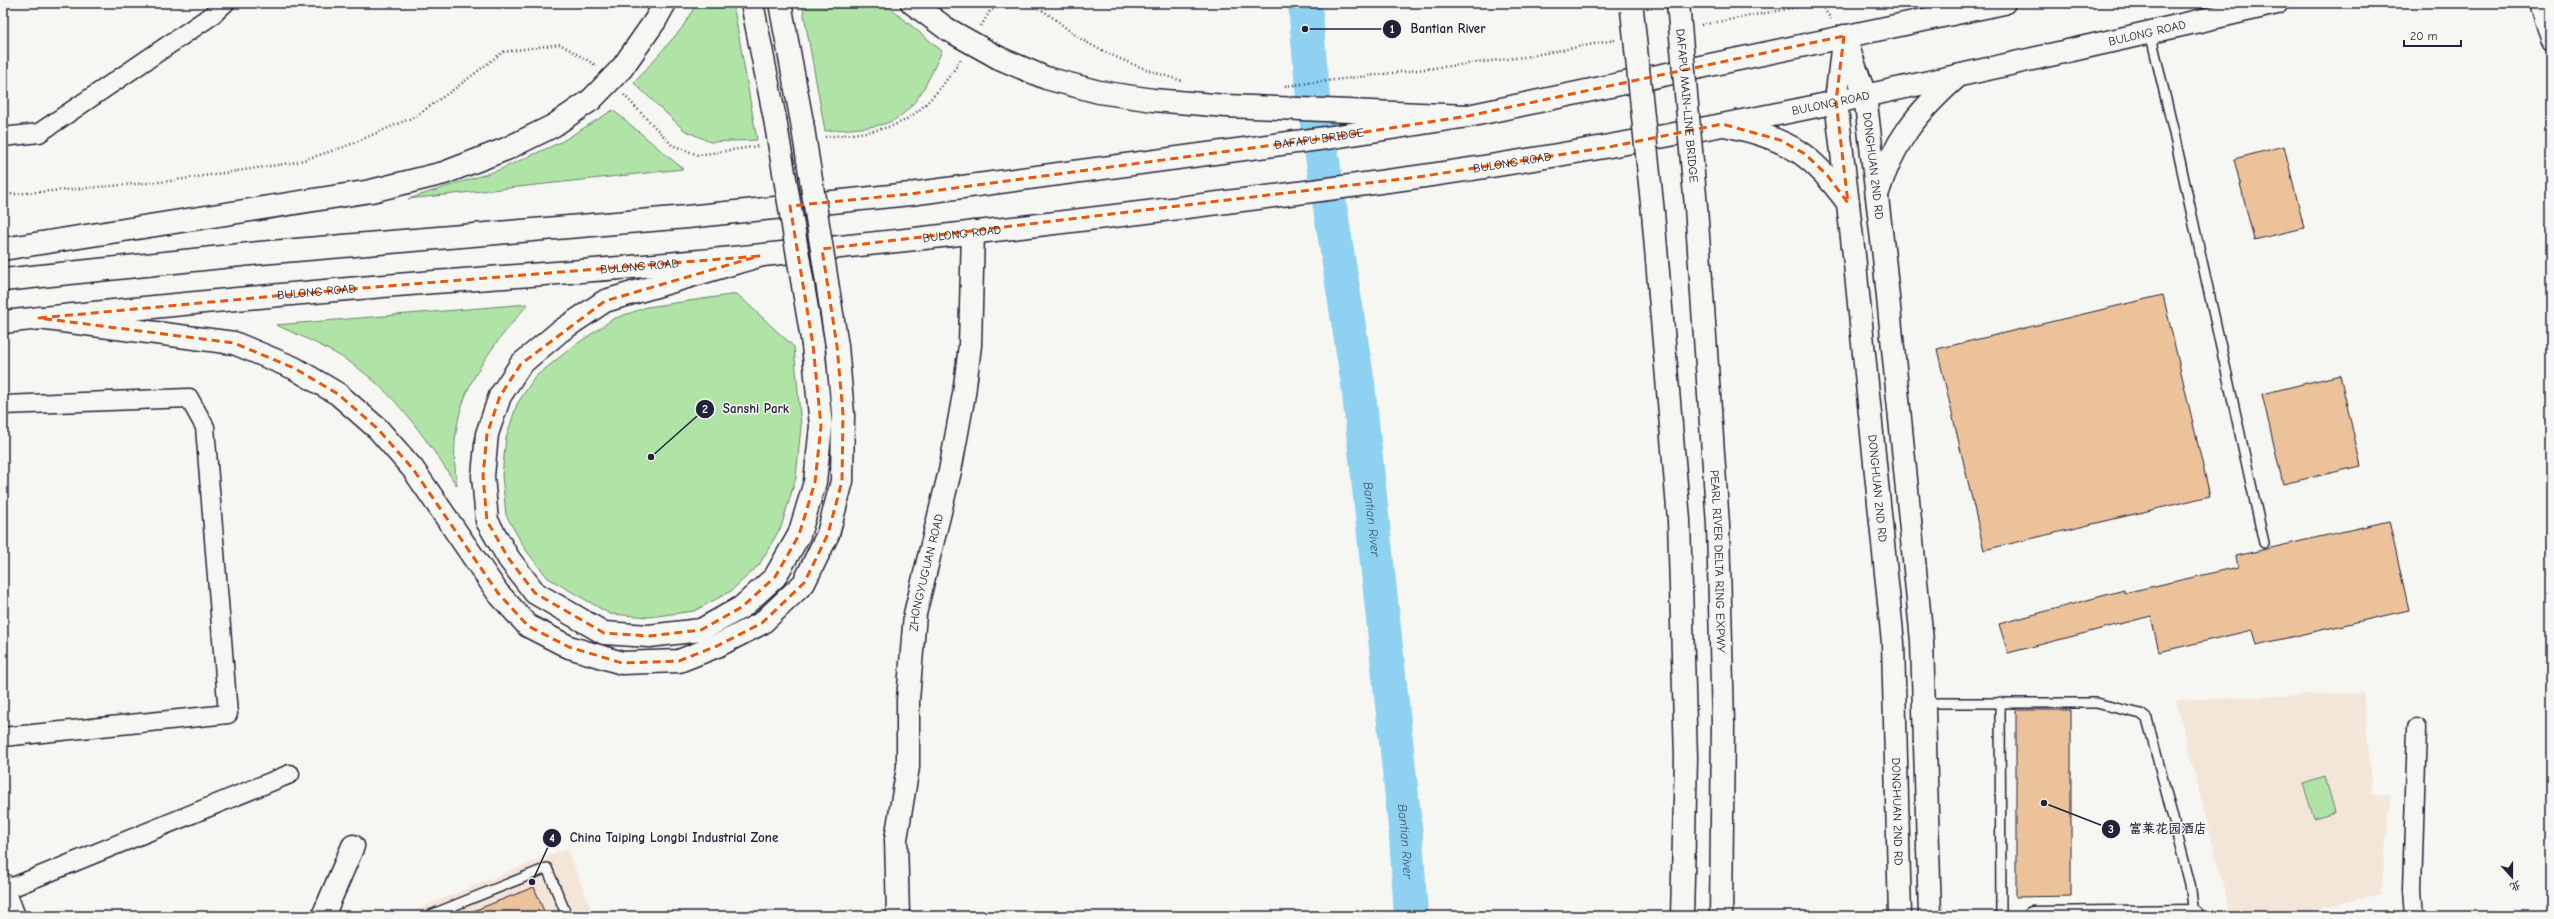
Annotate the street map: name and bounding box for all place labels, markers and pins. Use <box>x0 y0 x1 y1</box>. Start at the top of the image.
callout: Bantian River <box>1382 16 1493 41</box>
callout: Sanshi Park <box>695 396 797 421</box>
callout: 富莱花园酒店 <box>2101 816 2215 841</box>
callout: China Taiping Longbi Industrial Zone <box>542 825 786 850</box>

